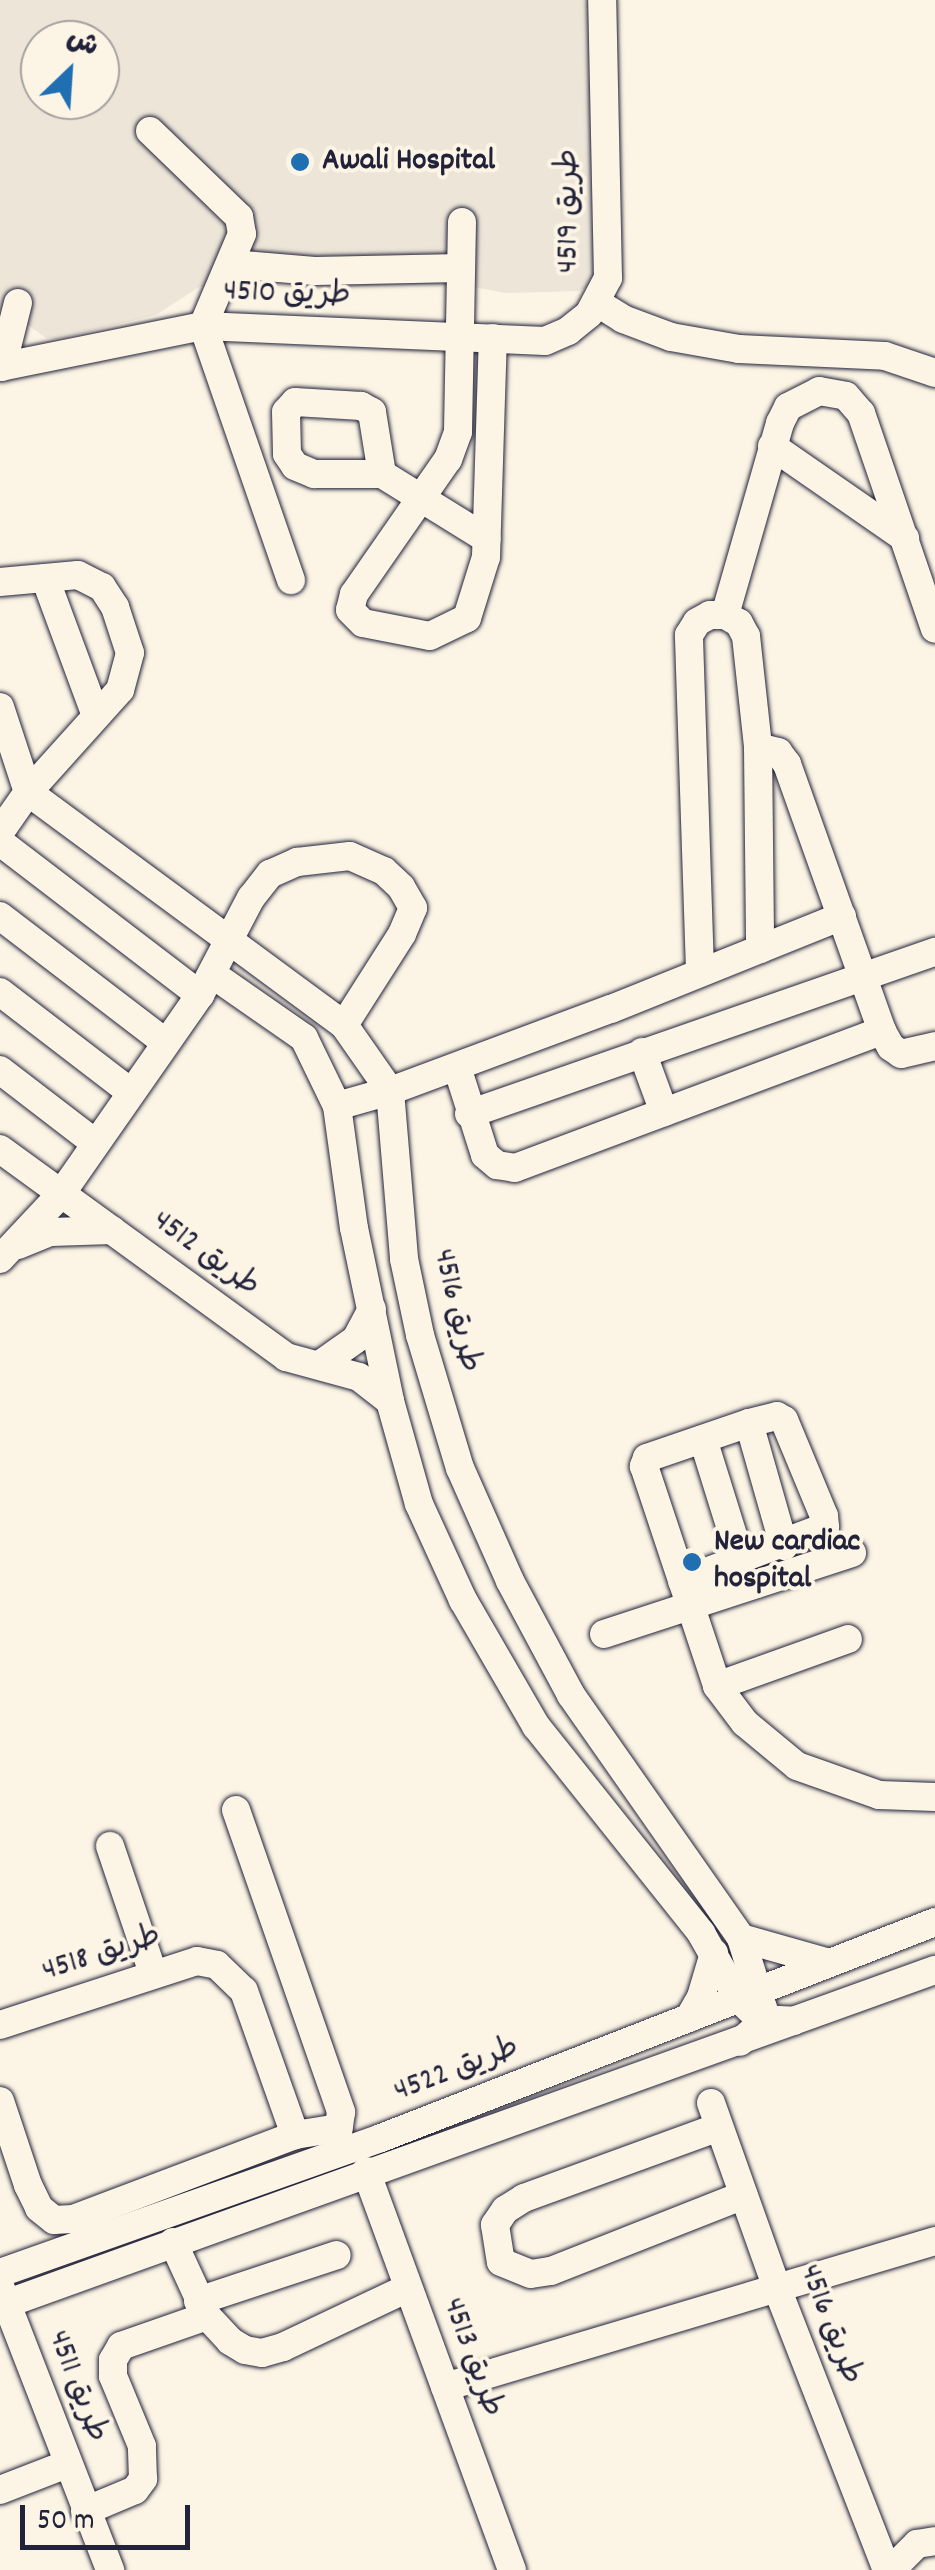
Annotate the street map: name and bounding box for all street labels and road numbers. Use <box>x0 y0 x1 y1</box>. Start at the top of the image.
street label: طريق 4519 <box>551 149 589 273</box>
street label: طريق 4510 <box>223 274 351 316</box>
street label: طريق 4512 <box>144 1203 266 1307</box>
street label: طريق 4516 <box>422 1246 488 1376</box>
street label: طريق 4518 <box>38 1918 166 1992</box>
street label: طريق 4522 <box>389 2030 525 2112</box>
street label: طريق 4516 <box>789 2260 869 2390</box>
street label: طريق 4513 <box>432 2293 510 2423</box>
street label: طريق 4511 <box>37 2326 115 2448</box>

